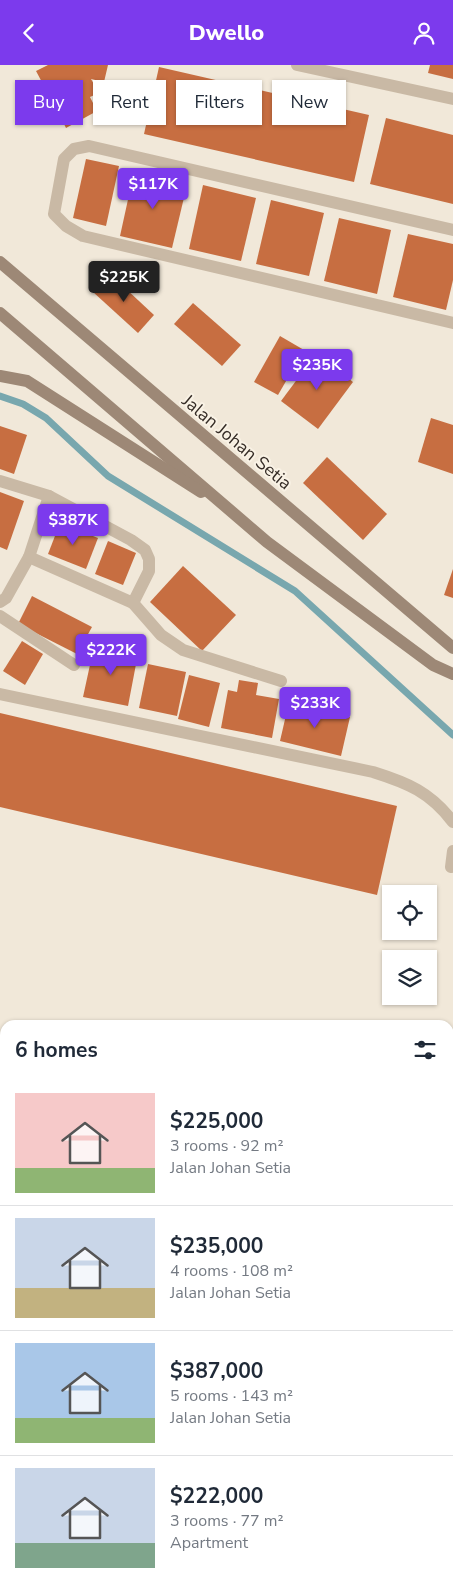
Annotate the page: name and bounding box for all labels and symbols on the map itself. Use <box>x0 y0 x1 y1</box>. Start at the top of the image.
pin: $117K <box>118 167 188 210</box>
pin: $225K <box>89 261 159 303</box>
pin: $235K <box>282 349 352 391</box>
street label: Jalan Johan Setia <box>176 388 297 495</box>
pin: $387K <box>38 503 108 546</box>
pin: $222K <box>76 633 146 676</box>
pin: $233K <box>280 687 350 729</box>

